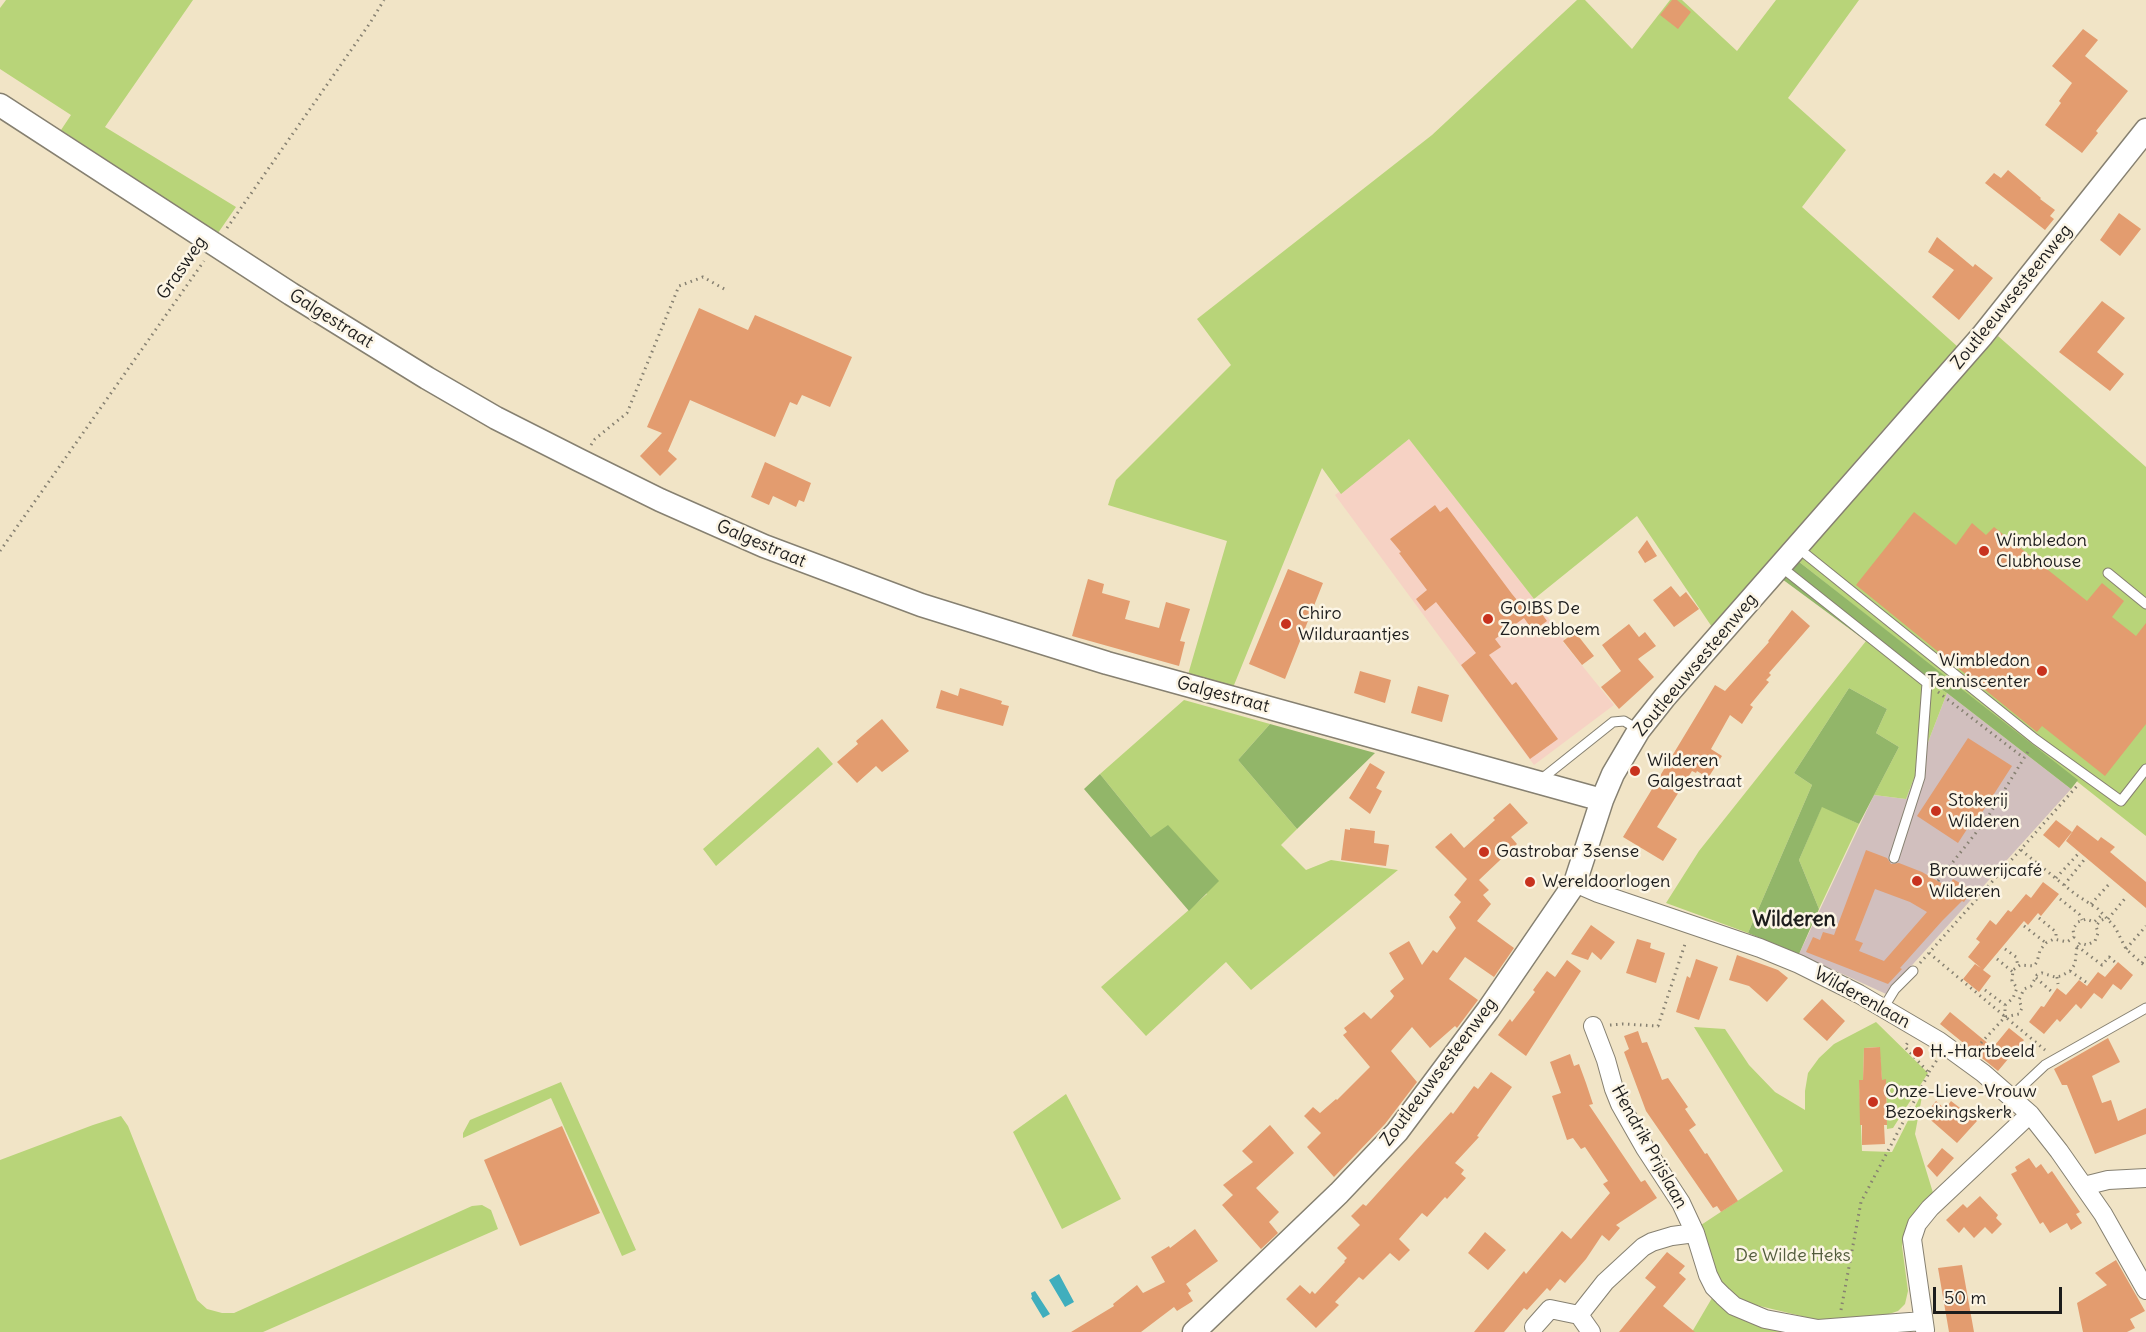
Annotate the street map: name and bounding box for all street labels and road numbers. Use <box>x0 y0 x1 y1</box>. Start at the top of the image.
street label: Zoutleeuwsesteenweg <box>1947 220 2077 374</box>
street label: Grasweg <box>152 232 212 304</box>
street label: Galgestraat <box>285 285 377 353</box>
street label: Galgestraat <box>713 515 809 573</box>
street label: Zoutleeuwsesteenweg <box>1630 589 1762 741</box>
street label: Galgestraat <box>1174 672 1272 718</box>
street label: Wilderenlaan <box>1810 963 1914 1033</box>
street label: Zoutleeuwsesteenweg <box>1376 994 1502 1150</box>
street label: Hendrik Prijslaan <box>1606 1082 1692 1212</box>

